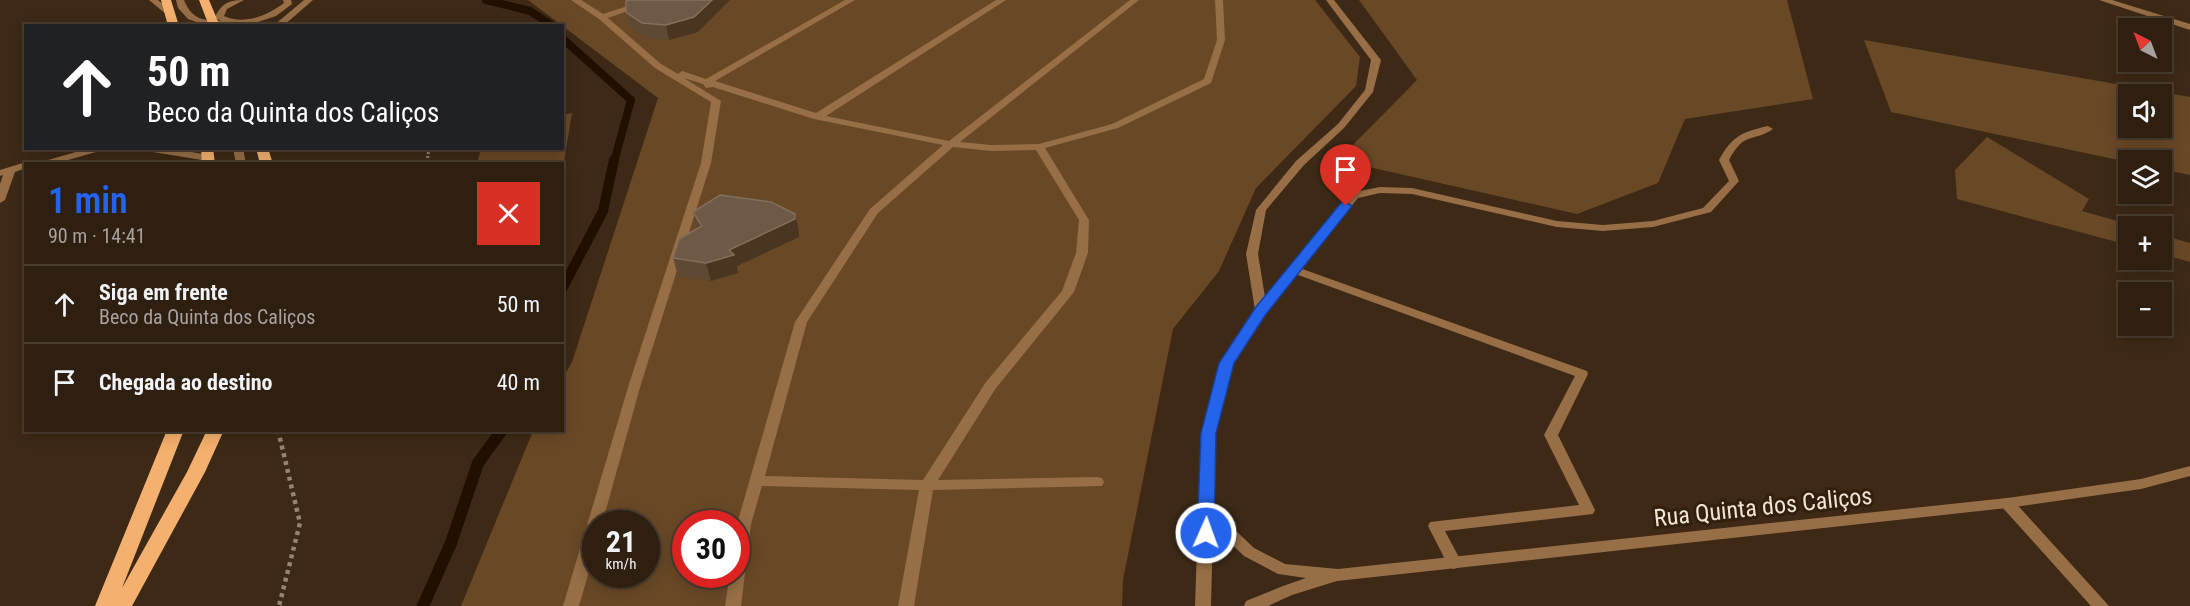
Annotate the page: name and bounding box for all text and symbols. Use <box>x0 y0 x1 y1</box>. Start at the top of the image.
north arrow <box>2118 18 2172 72</box>
map controls <box>2118 18 2172 336</box>
text: 50 m <box>147 47 230 96</box>
icon: ahead <box>48 48 126 126</box>
button: sound <box>2118 84 2172 138</box>
text: Beco da Quinta dos Caliços <box>147 97 439 129</box>
pin <box>1320 144 1371 206</box>
button: layers <box>2118 150 2172 204</box>
icon: arrive <box>1329 153 1362 186</box>
text: 1 min <box>48 180 128 222</box>
button: close <box>477 182 540 245</box>
button: + <box>2118 216 2172 270</box>
text: 90 m · 14:41 <box>48 224 146 248</box>
text: Siga em frente <box>99 280 228 305</box>
button: − <box>2118 282 2172 336</box>
icon: ahead <box>48 288 81 321</box>
text: 50 m <box>497 292 540 317</box>
text: Beco da Quinta dos Caliços <box>99 305 315 329</box>
icon: arrive <box>48 366 81 399</box>
text: Chegada ao destino <box>99 370 273 395</box>
text: 40 m <box>497 370 540 395</box>
street label: Rua Quinta dos Caliços <box>1653 482 1873 532</box>
position arrow <box>1174 501 1238 565</box>
speed limit sign: 30 <box>672 510 750 588</box>
text: 21 <box>606 524 636 559</box>
text: km/h <box>606 555 636 573</box>

